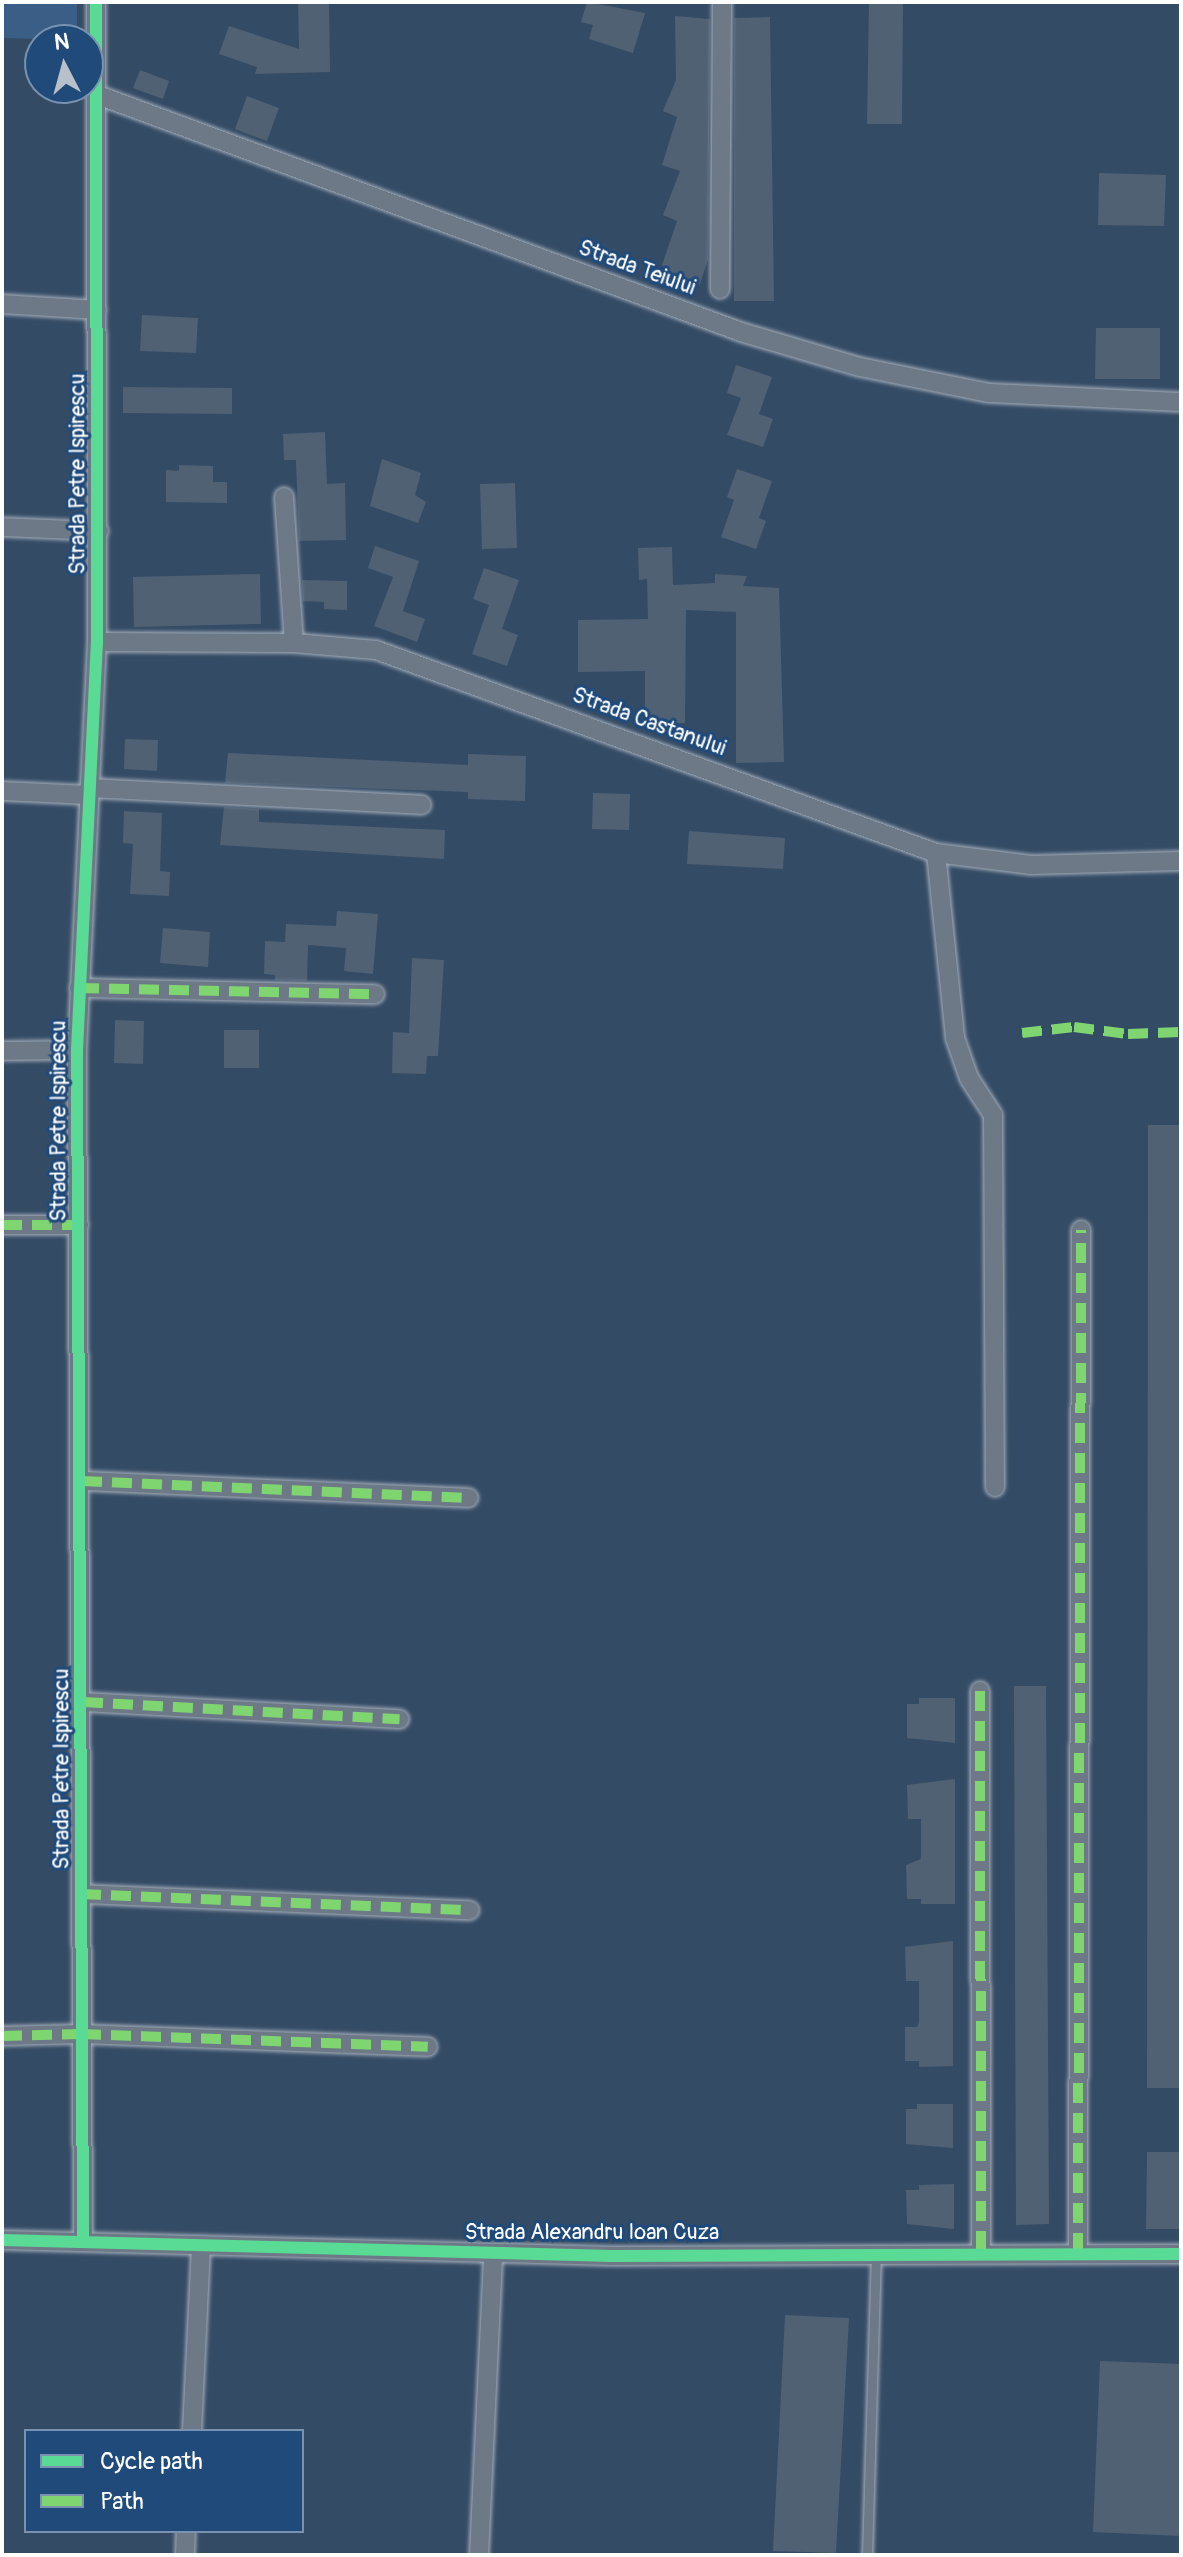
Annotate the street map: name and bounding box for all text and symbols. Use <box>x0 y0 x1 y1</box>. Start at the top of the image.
north arrow <box>24 24 104 104</box>
text: N <box>53 27 71 57</box>
street label: Strada Teiului <box>575 235 699 301</box>
street label: Strada Petre Ispirescu <box>65 373 91 575</box>
street label: Strada Castanului <box>569 682 729 762</box>
street label: Strada Petre Ispirescu <box>46 1020 72 1222</box>
street label: Strada Petre Ispirescu <box>49 1668 75 1870</box>
street label: Strada Alexandru Ioan Cuza <box>465 2220 719 2246</box>
legend <box>24 2429 304 2533</box>
text: Cycle path <box>100 2447 203 2476</box>
text: Path <box>100 2487 144 2516</box>

